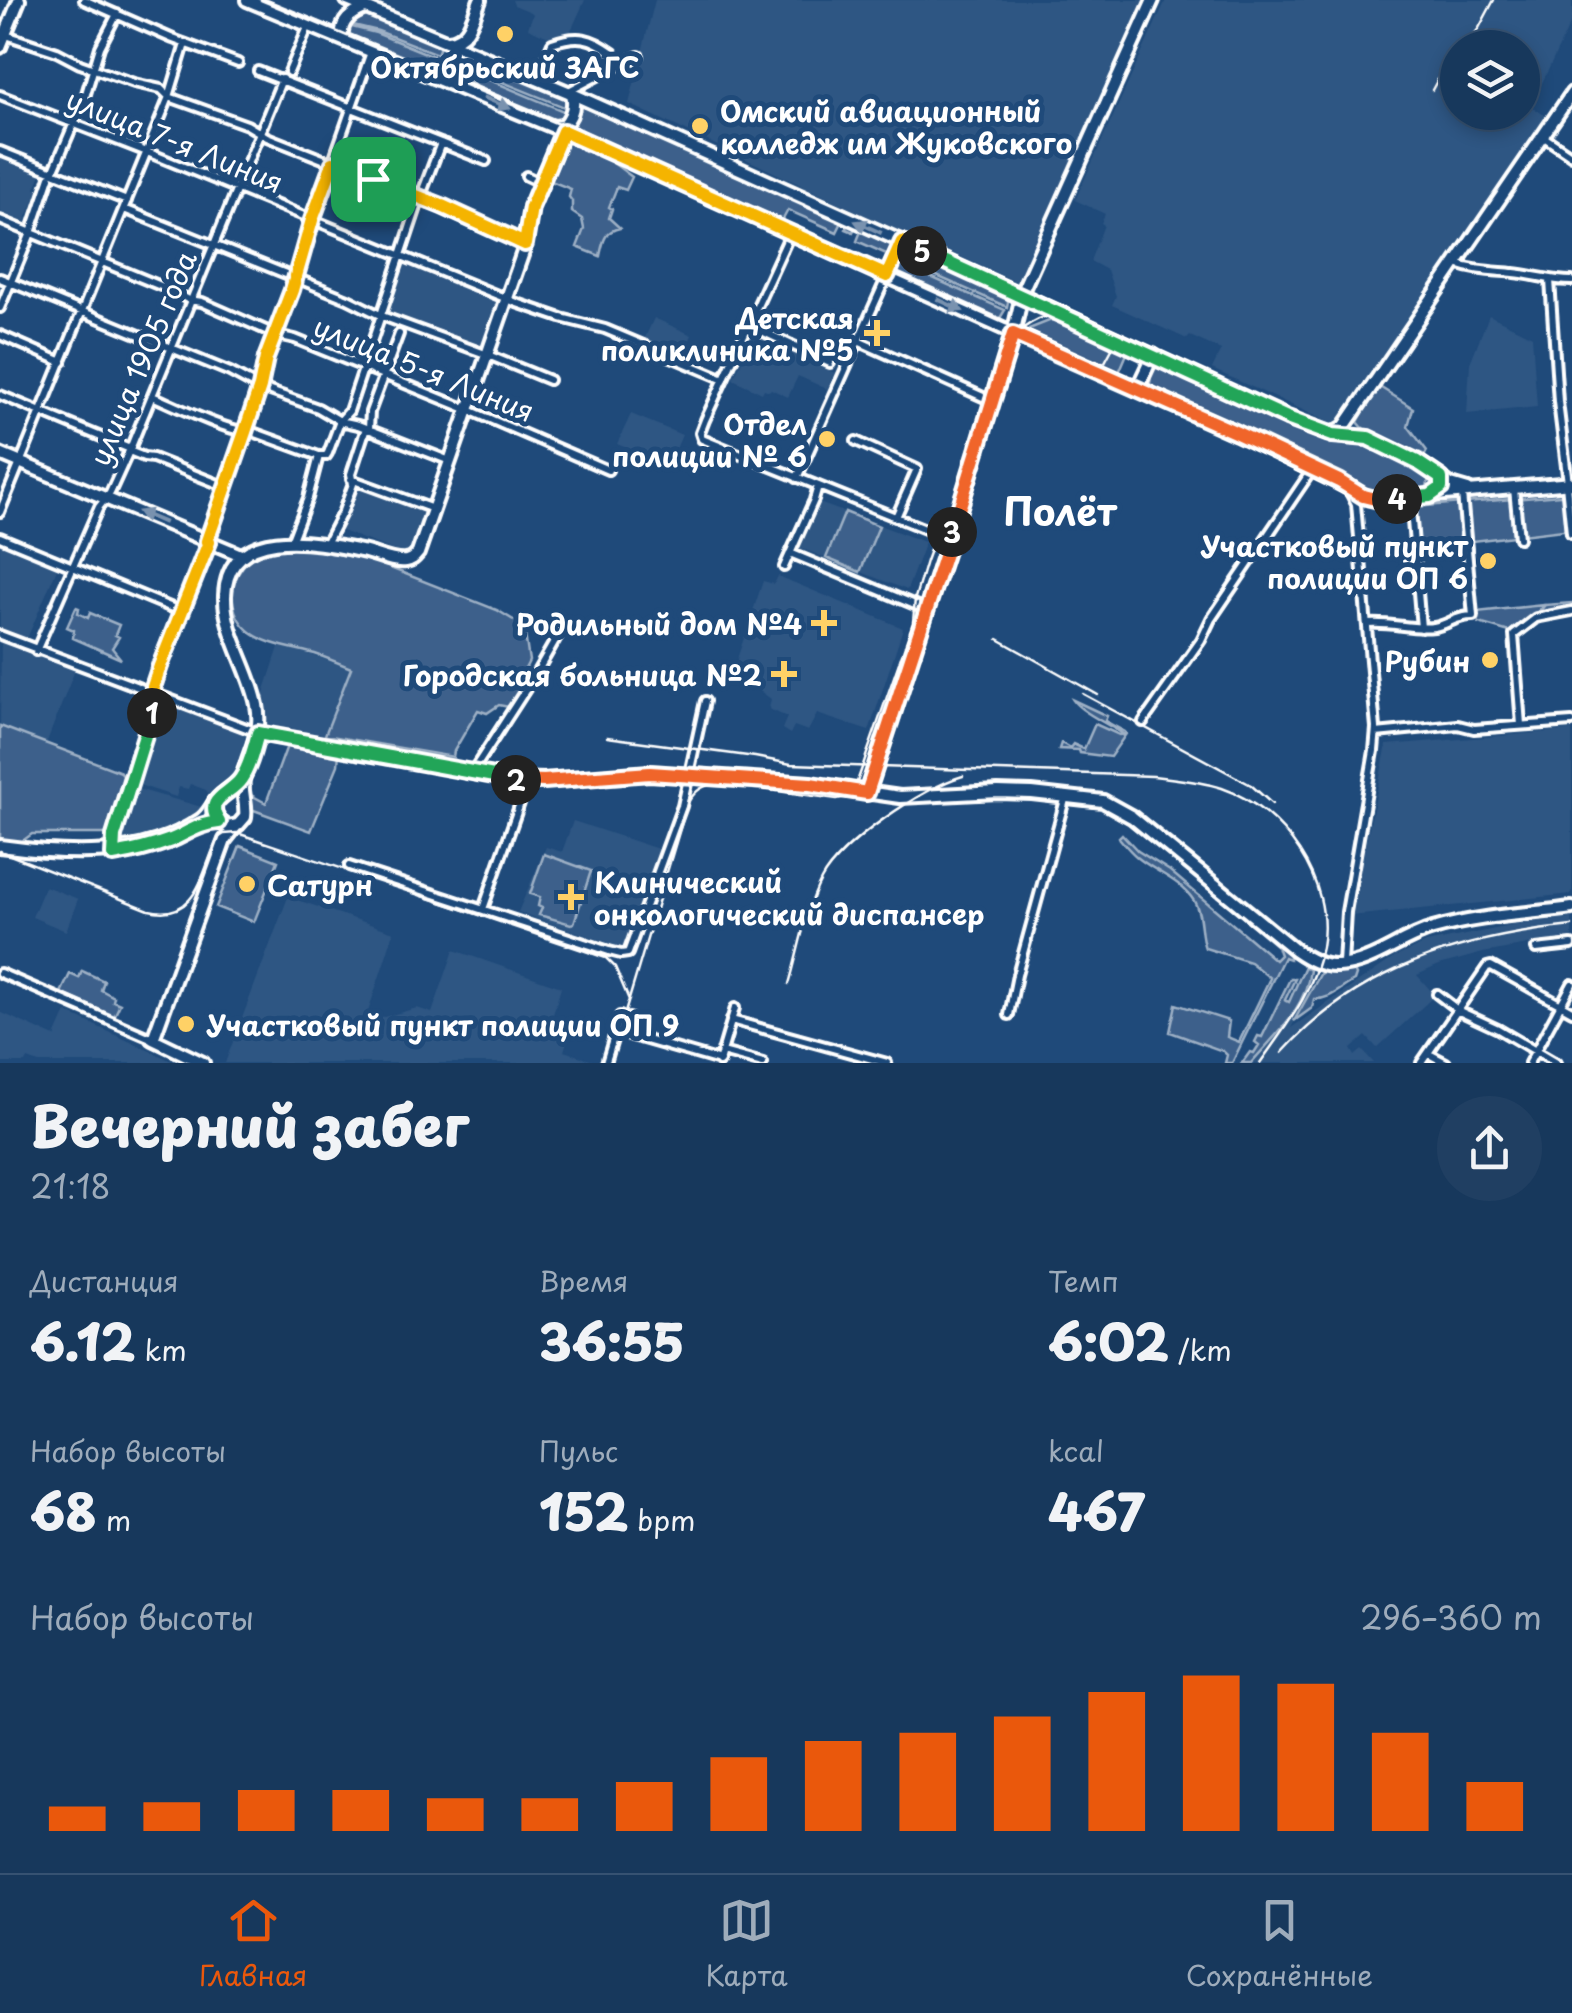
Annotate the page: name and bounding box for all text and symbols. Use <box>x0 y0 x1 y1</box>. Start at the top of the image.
marker: Октябрьский ЗАГС <box>494 23 516 45</box>
map controls <box>1440 30 1540 130</box>
button: layers <box>1440 30 1540 130</box>
place label: Октябрьский ЗАГС <box>370 45 640 88</box>
street label: улица 7-я Линия <box>60 77 290 203</box>
place label: Омский авиационный колледж им Жуковского <box>720 89 1072 164</box>
one-way arrow <box>482 95 512 111</box>
marker: Омский авиационный колледж им Жуковского <box>689 115 711 137</box>
pin <box>331 137 416 222</box>
icon: arrive <box>346 152 401 207</box>
one-way arrow <box>853 219 883 235</box>
pin: 5 <box>897 226 947 276</box>
text: 5 <box>913 229 931 272</box>
street label: улица 1905 года <box>77 243 207 472</box>
place label: Детская поликлиника №5 <box>601 296 854 371</box>
one-way arrow <box>935 297 965 313</box>
street label: улица 5-я Линия <box>307 304 541 432</box>
marker: Детская поликлиника №5 <box>864 320 890 346</box>
place label: Отдел полиции № 6 <box>612 402 807 477</box>
marker: Отдел полиции № 6 <box>816 428 838 450</box>
pin: 4 <box>1372 474 1422 524</box>
text: 4 <box>1387 477 1407 520</box>
district label: Полёт <box>1003 482 1118 539</box>
pin: 3 <box>927 507 977 557</box>
one-way arrow <box>136 509 166 525</box>
text: 3 <box>943 510 961 553</box>
place label: Участковый пункт полиции ОП 6 <box>1200 524 1469 599</box>
marker: Участковый пункт полиции ОП 6 <box>1477 550 1499 572</box>
place label: Родильный дом №4 <box>516 602 802 645</box>
marker: Родильный дом №4 <box>811 610 837 636</box>
place label: Рубин <box>1385 639 1470 682</box>
marker: Рубин <box>1479 649 1501 671</box>
place label: Городская больница №2 <box>403 653 762 696</box>
marker: Городская больница №2 <box>771 661 797 687</box>
pin: 1 <box>127 688 177 738</box>
text: 1 <box>145 691 159 734</box>
pin: 2 <box>491 755 541 805</box>
text: 2 <box>506 758 526 801</box>
place label: Клинический онкологический диспансер <box>594 860 984 935</box>
place label: Сатурн <box>267 863 373 906</box>
marker: Сатурн <box>236 873 258 895</box>
marker: Клинический онкологический диспансер <box>558 884 584 910</box>
place label: Участковый пункт полиции ОП 9 <box>206 1003 679 1046</box>
marker: Участковый пункт полиции ОП 9 <box>175 1013 197 1035</box>
text: Вечерний забег <box>30 1083 469 1166</box>
button: share <box>1437 1096 1542 1201</box>
text: 21:18 <box>30 1162 111 1210</box>
text: Дистанция <box>30 1259 179 1302</box>
text: Время <box>539 1259 628 1302</box>
text: Темп <box>1048 1259 1119 1302</box>
text: 6.12 <box>30 1302 135 1378</box>
text: 36:55 <box>539 1302 685 1378</box>
text: 6:02 <box>1048 1302 1169 1378</box>
text: km <box>135 1328 187 1371</box>
text: /km <box>1169 1328 1232 1371</box>
text: Набор высоты <box>30 1429 226 1472</box>
text: Пульс <box>539 1429 618 1472</box>
text: kcal <box>1048 1429 1104 1472</box>
text: 68 <box>30 1472 97 1548</box>
text: 152 <box>539 1472 628 1548</box>
text: 467 <box>1048 1472 1145 1548</box>
text: m <box>97 1498 131 1541</box>
text: bpm <box>628 1498 696 1541</box>
text: Набор высоты <box>30 1593 254 1641</box>
text: 296–360 m <box>1360 1593 1542 1641</box>
tab: Главная <box>199 1893 307 1996</box>
tab: Карта <box>706 1893 788 1996</box>
tab: Сохранённые <box>1186 1893 1373 1996</box>

